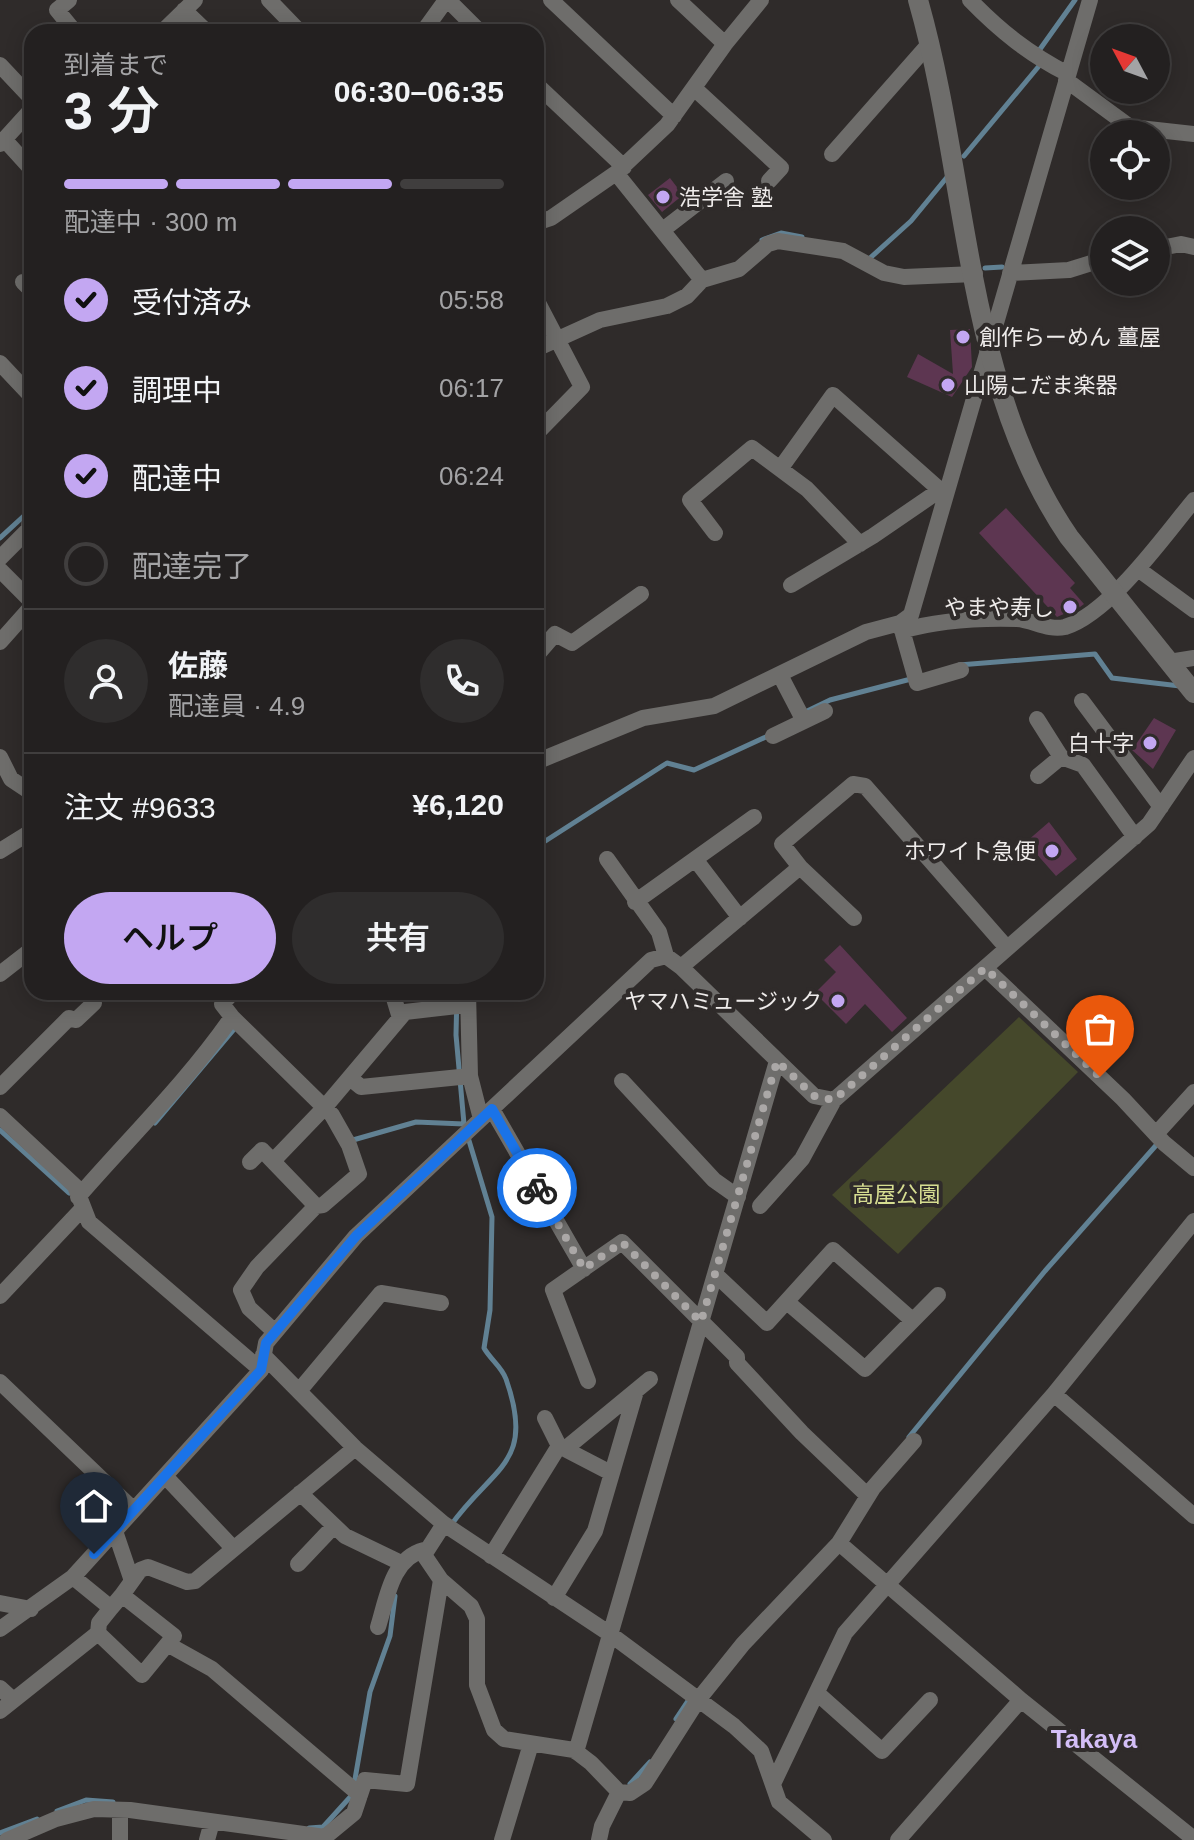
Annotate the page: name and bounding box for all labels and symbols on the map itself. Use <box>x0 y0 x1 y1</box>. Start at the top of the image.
north arrow <box>1090 24 1170 104</box>
place label: 浩学舎 塾 <box>679 185 773 210</box>
marker: 浩学舎 塾 <box>654 188 672 206</box>
place label: 創作らーめん 薑屋 <box>979 325 1161 350</box>
marker: 創作らーめん 薑屋 <box>954 328 972 346</box>
place label: 山陽こだま楽器 <box>964 373 1118 398</box>
marker: 山陽こだま楽器 <box>939 376 957 394</box>
place label: やまや寿し <box>944 595 1054 620</box>
marker: やまや寿し <box>1061 598 1079 616</box>
place label: 白十字 <box>1068 731 1134 756</box>
marker: 白十字 <box>1141 734 1159 752</box>
place label: ホワイト急便 <box>904 839 1036 864</box>
marker: ホワイト急便 <box>1043 842 1061 860</box>
place label: ヤマハミュージック <box>624 989 822 1014</box>
marker: ヤマハミュージック <box>829 992 847 1010</box>
pin <box>1066 995 1134 1077</box>
courier <box>497 1148 577 1228</box>
park label: 高屋公園 <box>852 1182 940 1207</box>
pin <box>60 1472 128 1554</box>
district label: Takaya <box>1051 1724 1138 1754</box>

